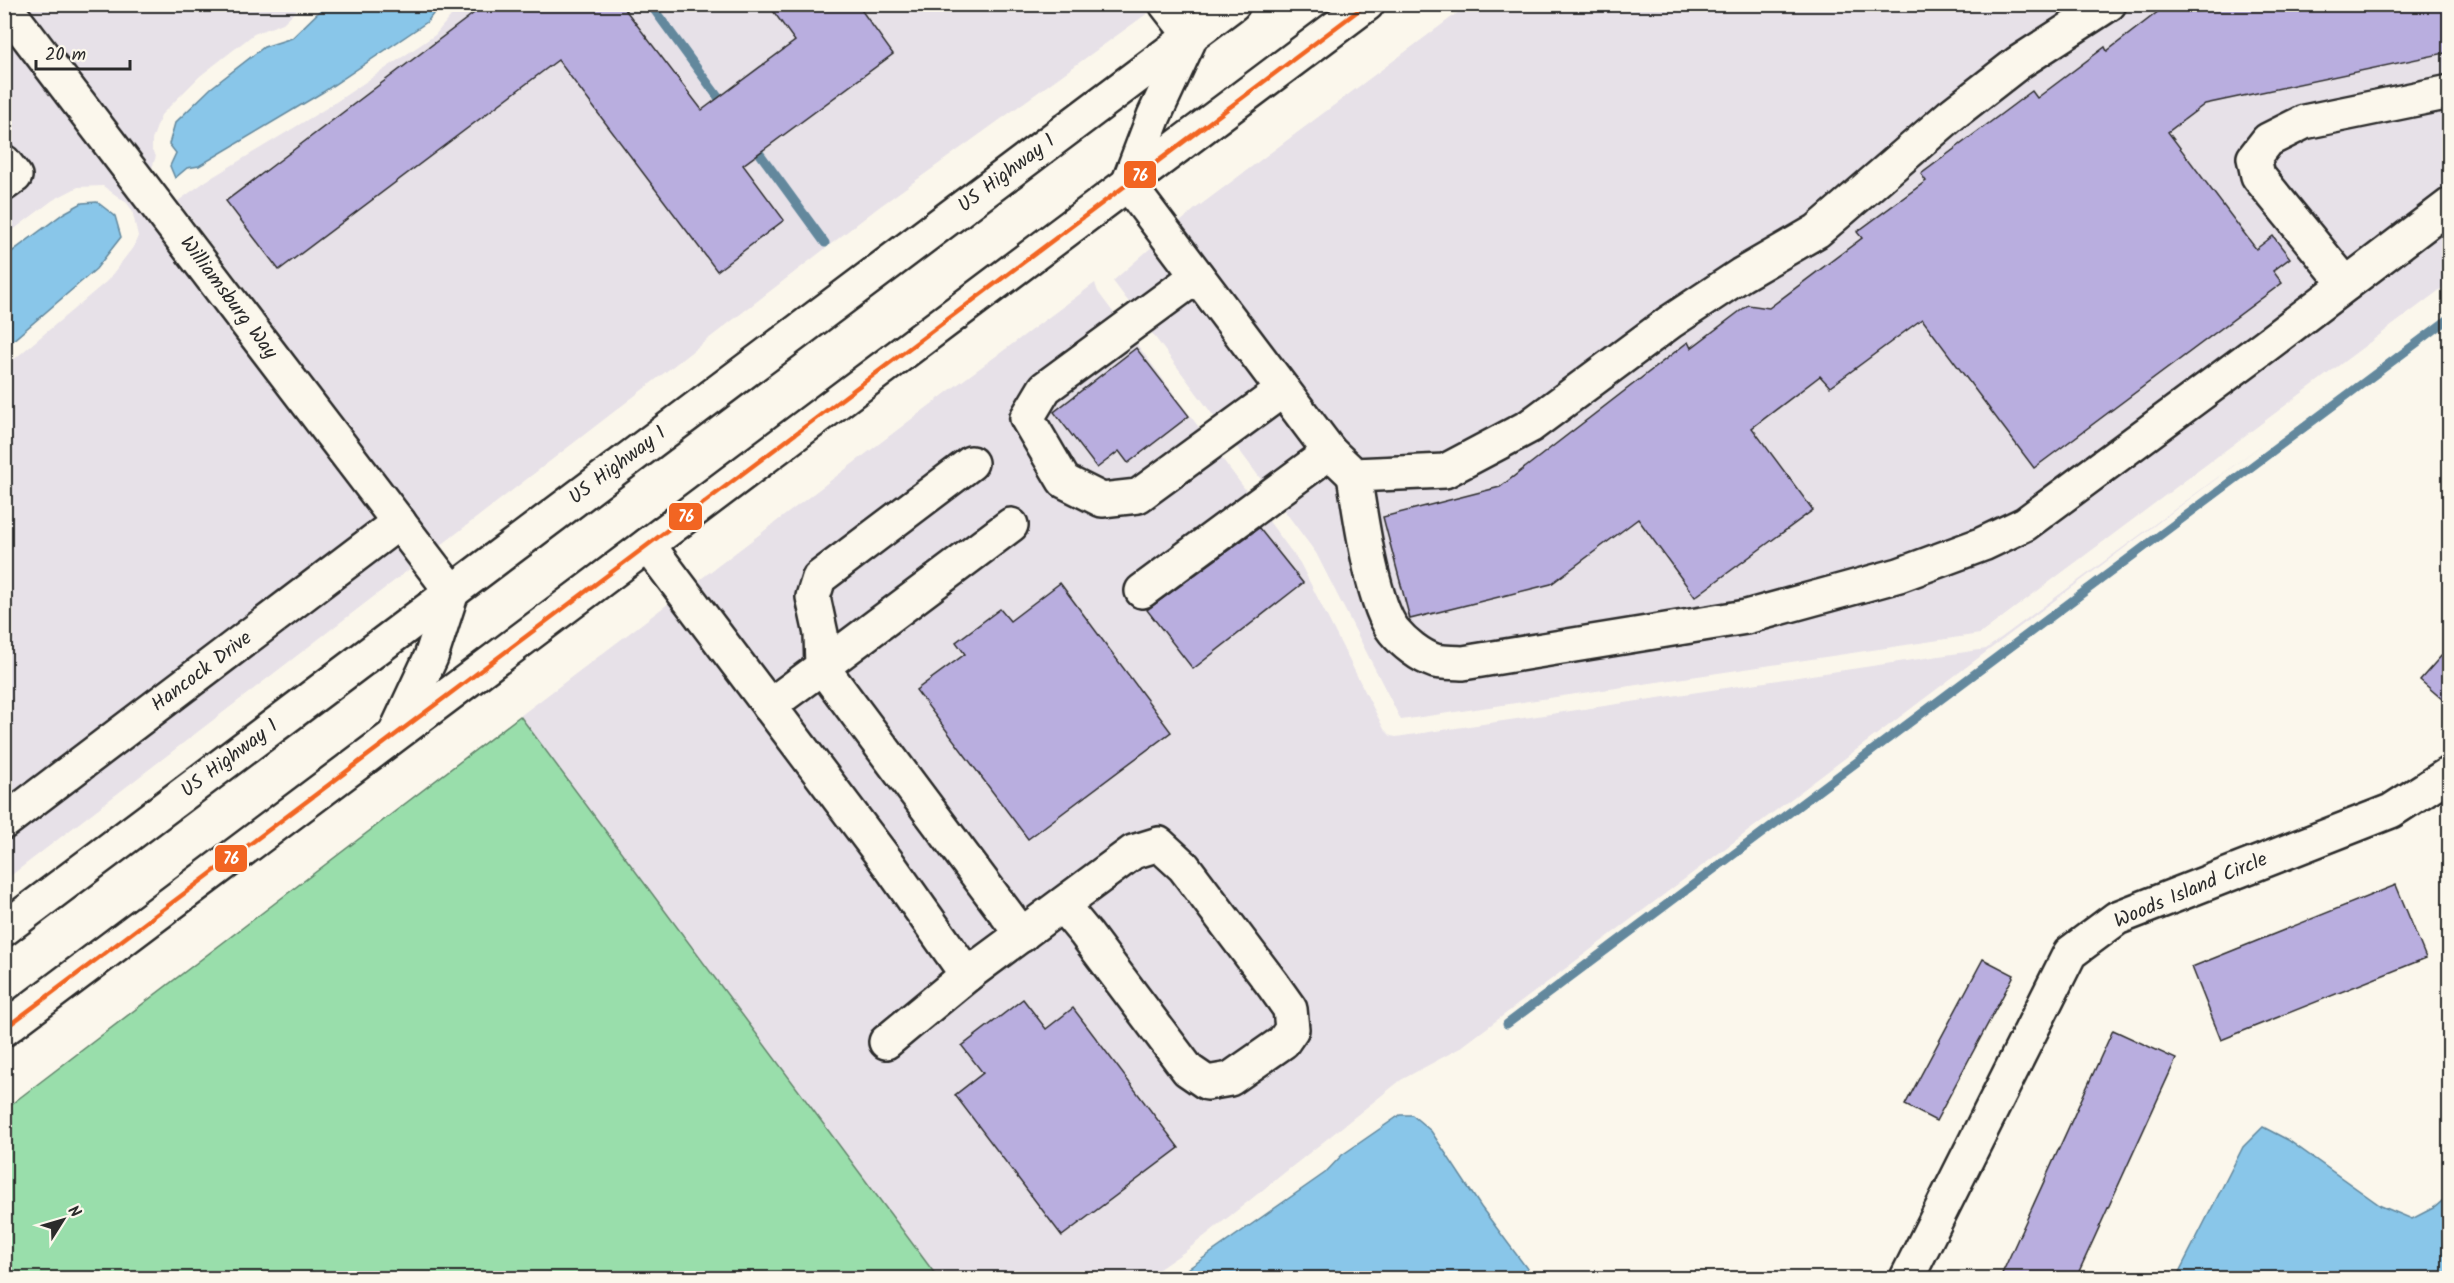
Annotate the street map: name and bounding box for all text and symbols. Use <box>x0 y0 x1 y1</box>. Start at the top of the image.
scale bar <box>36 33 130 71</box>
text: 20 m <box>45 41 86 70</box>
street label: US Highway 1 <box>951 126 1063 222</box>
line badge: 76 <box>1123 160 1157 189</box>
text: 76 <box>1132 164 1148 189</box>
street label: Williamsburg Way <box>171 229 286 367</box>
street label: US Highway 1 <box>562 418 674 514</box>
line badge: 76 <box>668 502 703 531</box>
text: 76 <box>678 505 694 530</box>
street label: Hancock Drive <box>145 623 259 721</box>
street label: US Highway 1 <box>174 711 286 807</box>
line badge: 76 <box>214 844 248 873</box>
street label: Woods Island Circle <box>2109 844 2273 938</box>
text: 76 <box>223 847 239 872</box>
north arrow <box>33 1190 93 1250</box>
text: N <box>61 1200 87 1223</box>

